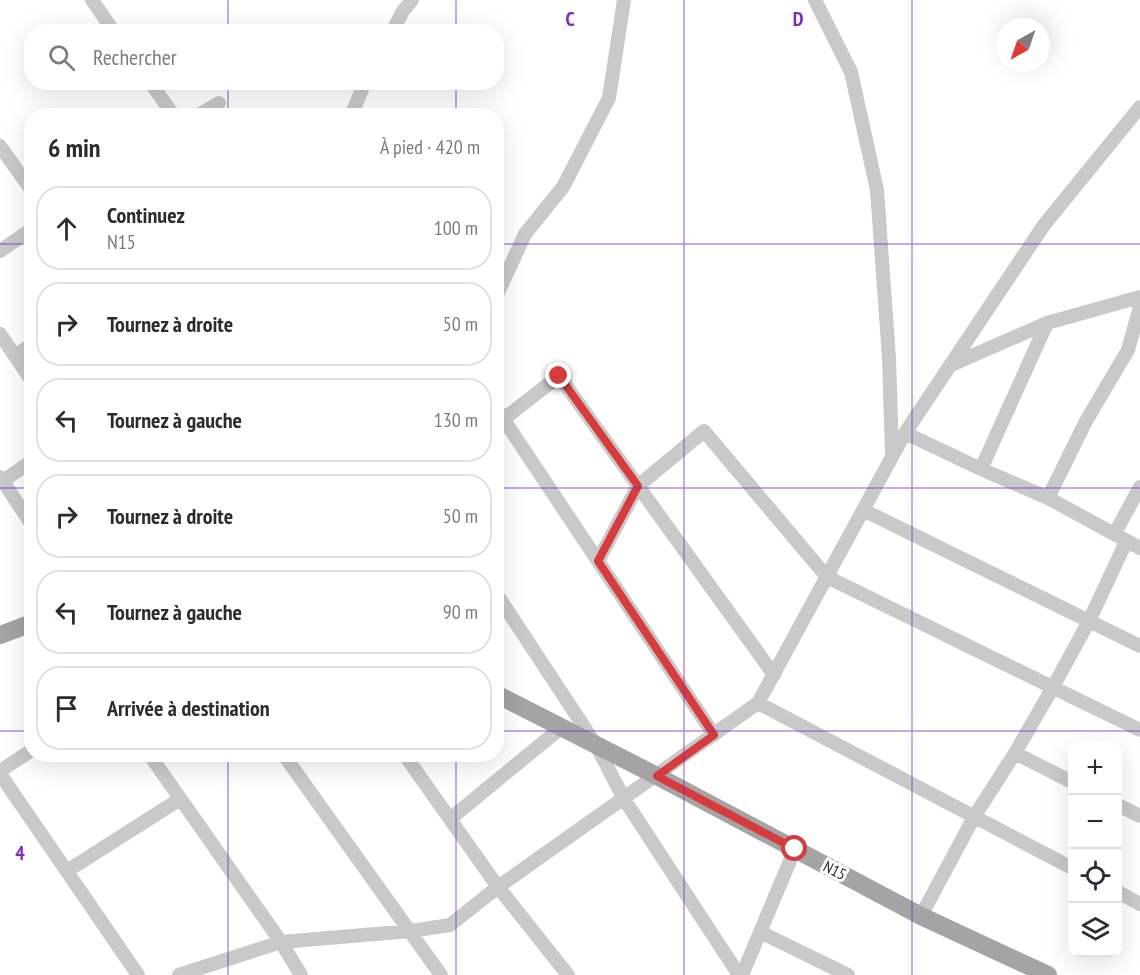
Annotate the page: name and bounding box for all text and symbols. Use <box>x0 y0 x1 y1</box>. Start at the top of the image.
text: C <box>565 6 575 32</box>
text: D <box>793 6 804 32</box>
north arrow <box>996 18 1050 72</box>
search box <box>24 24 504 90</box>
icon: search <box>45 41 78 74</box>
text: Rechercher <box>93 43 177 71</box>
text: 6 min <box>48 131 101 164</box>
text: À pied · 420 m <box>380 134 480 160</box>
text: Continuez <box>107 201 185 229</box>
icon: ahead <box>50 212 83 245</box>
text: 100 m <box>434 215 478 241</box>
text: N15 <box>107 229 136 255</box>
icon: right <box>50 308 83 341</box>
text: Tournez à droite <box>107 310 233 338</box>
text: 50 m <box>443 311 478 337</box>
route end <box>545 362 571 388</box>
icon: left <box>50 404 83 437</box>
text: Tournez à gauche <box>107 406 242 434</box>
text: 130 m <box>434 407 478 433</box>
icon: right <box>50 500 83 533</box>
text: Tournez à droite <box>107 502 233 530</box>
text: 50 m <box>443 503 478 529</box>
icon: left <box>50 596 83 629</box>
text: Tournez à gauche <box>107 598 242 626</box>
text: 90 m <box>443 599 478 625</box>
icon: arrive <box>50 692 83 725</box>
text: Arrivée à destination <box>107 694 270 722</box>
map controls <box>1068 741 1122 957</box>
button: + <box>1068 741 1122 795</box>
button: − <box>1068 795 1122 849</box>
route start <box>781 835 807 861</box>
text: 4 <box>15 840 25 866</box>
button: locate <box>1068 849 1122 903</box>
street label: N15 <box>820 856 850 884</box>
button: layers <box>1068 903 1122 957</box>

